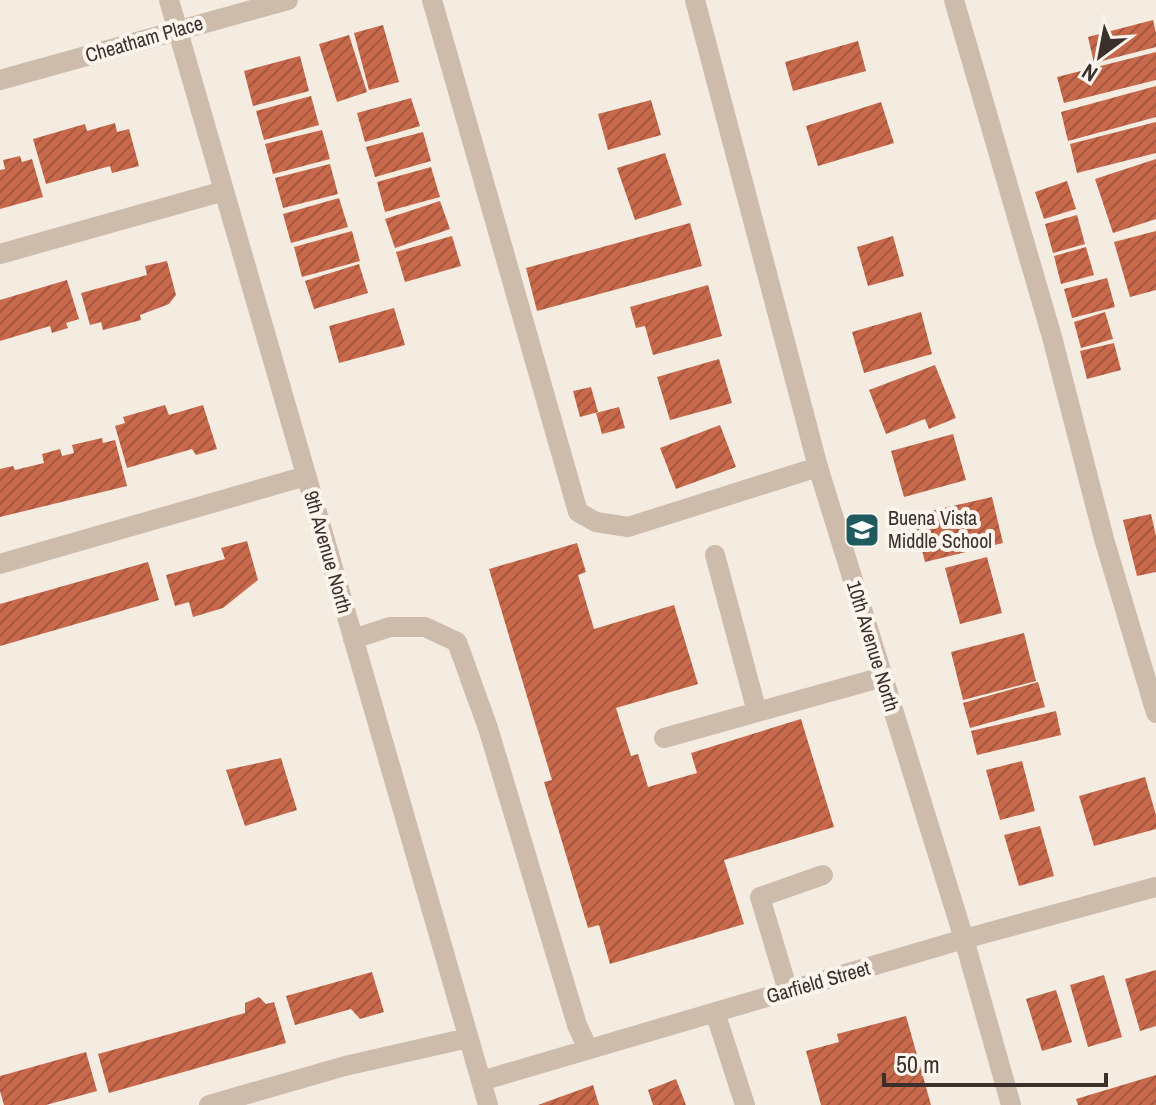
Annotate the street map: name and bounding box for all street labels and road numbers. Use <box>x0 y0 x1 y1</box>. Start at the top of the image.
street label: Cheatham Place <box>82 9 206 68</box>
street label: 9th Avenue North <box>298 487 359 616</box>
street label: 10th Avenue North <box>841 577 906 715</box>
street label: Garfield Street <box>763 954 873 1009</box>

